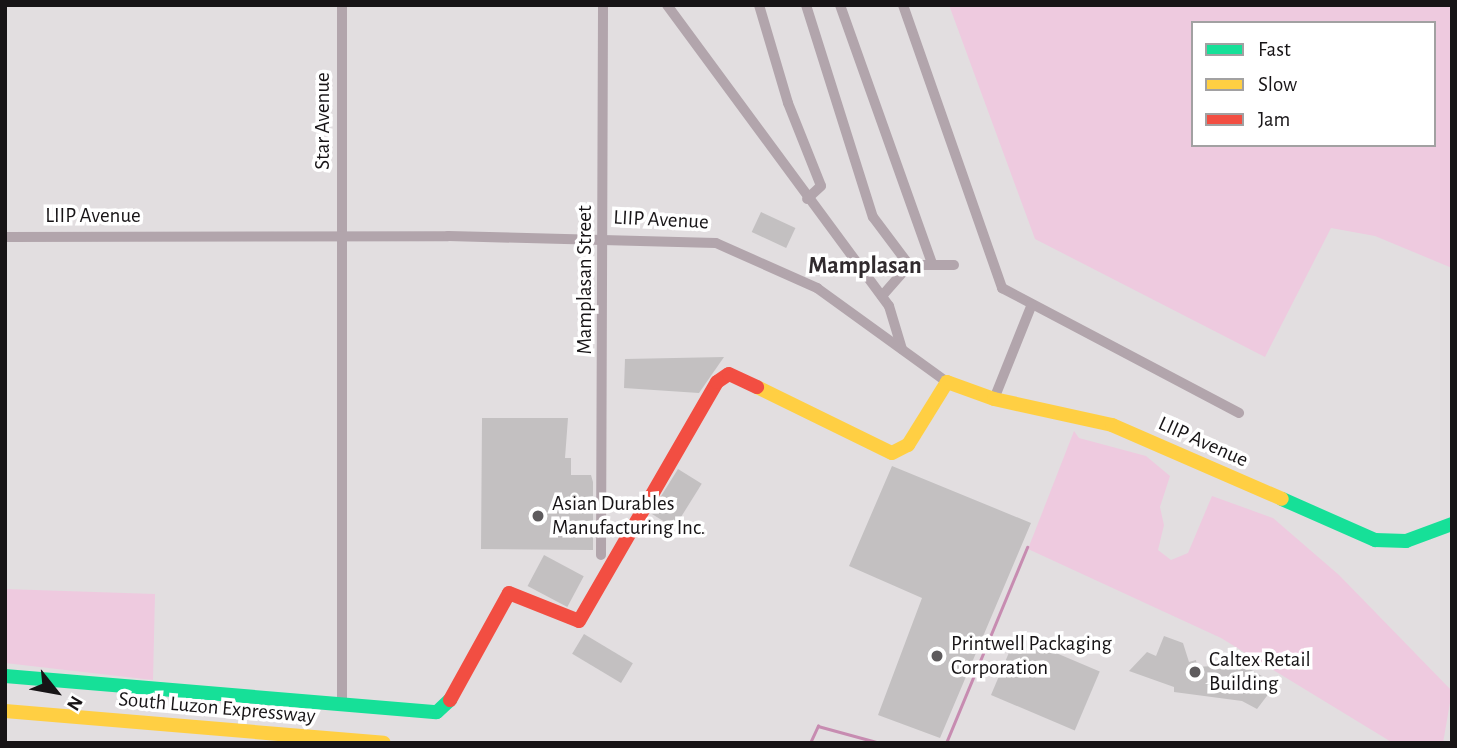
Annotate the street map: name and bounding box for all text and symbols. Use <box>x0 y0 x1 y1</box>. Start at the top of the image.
legend <box>1191 21 1436 147</box>
text: Fast <box>1258 39 1291 60</box>
street label: Star Avenue <box>310 72 336 170</box>
text: Slow <box>1258 74 1297 95</box>
text: Jam <box>1258 109 1290 130</box>
street label: LIIP Avenue <box>45 203 141 229</box>
street label: Mamplasan Street <box>572 205 598 355</box>
street label: LIIP Avenue <box>613 205 709 235</box>
district label: Mamplasan <box>808 253 922 281</box>
street label: LIIP Avenue <box>1154 411 1252 473</box>
place label: Asian Durables Manufacturing Inc. <box>552 491 705 541</box>
marker: Asian Durables Manufacturing Inc. <box>530 508 546 524</box>
place label: Printwell Packaging Corporation <box>951 631 1112 681</box>
place label: Caltex Retail Building <box>1209 647 1311 697</box>
marker: Printwell Packaging Corporation <box>929 648 945 664</box>
north arrow <box>21 657 91 727</box>
marker: Caltex Retail Building <box>1187 664 1203 680</box>
street label: South Luzon Expressway <box>117 687 317 729</box>
text: N <box>63 693 86 714</box>

